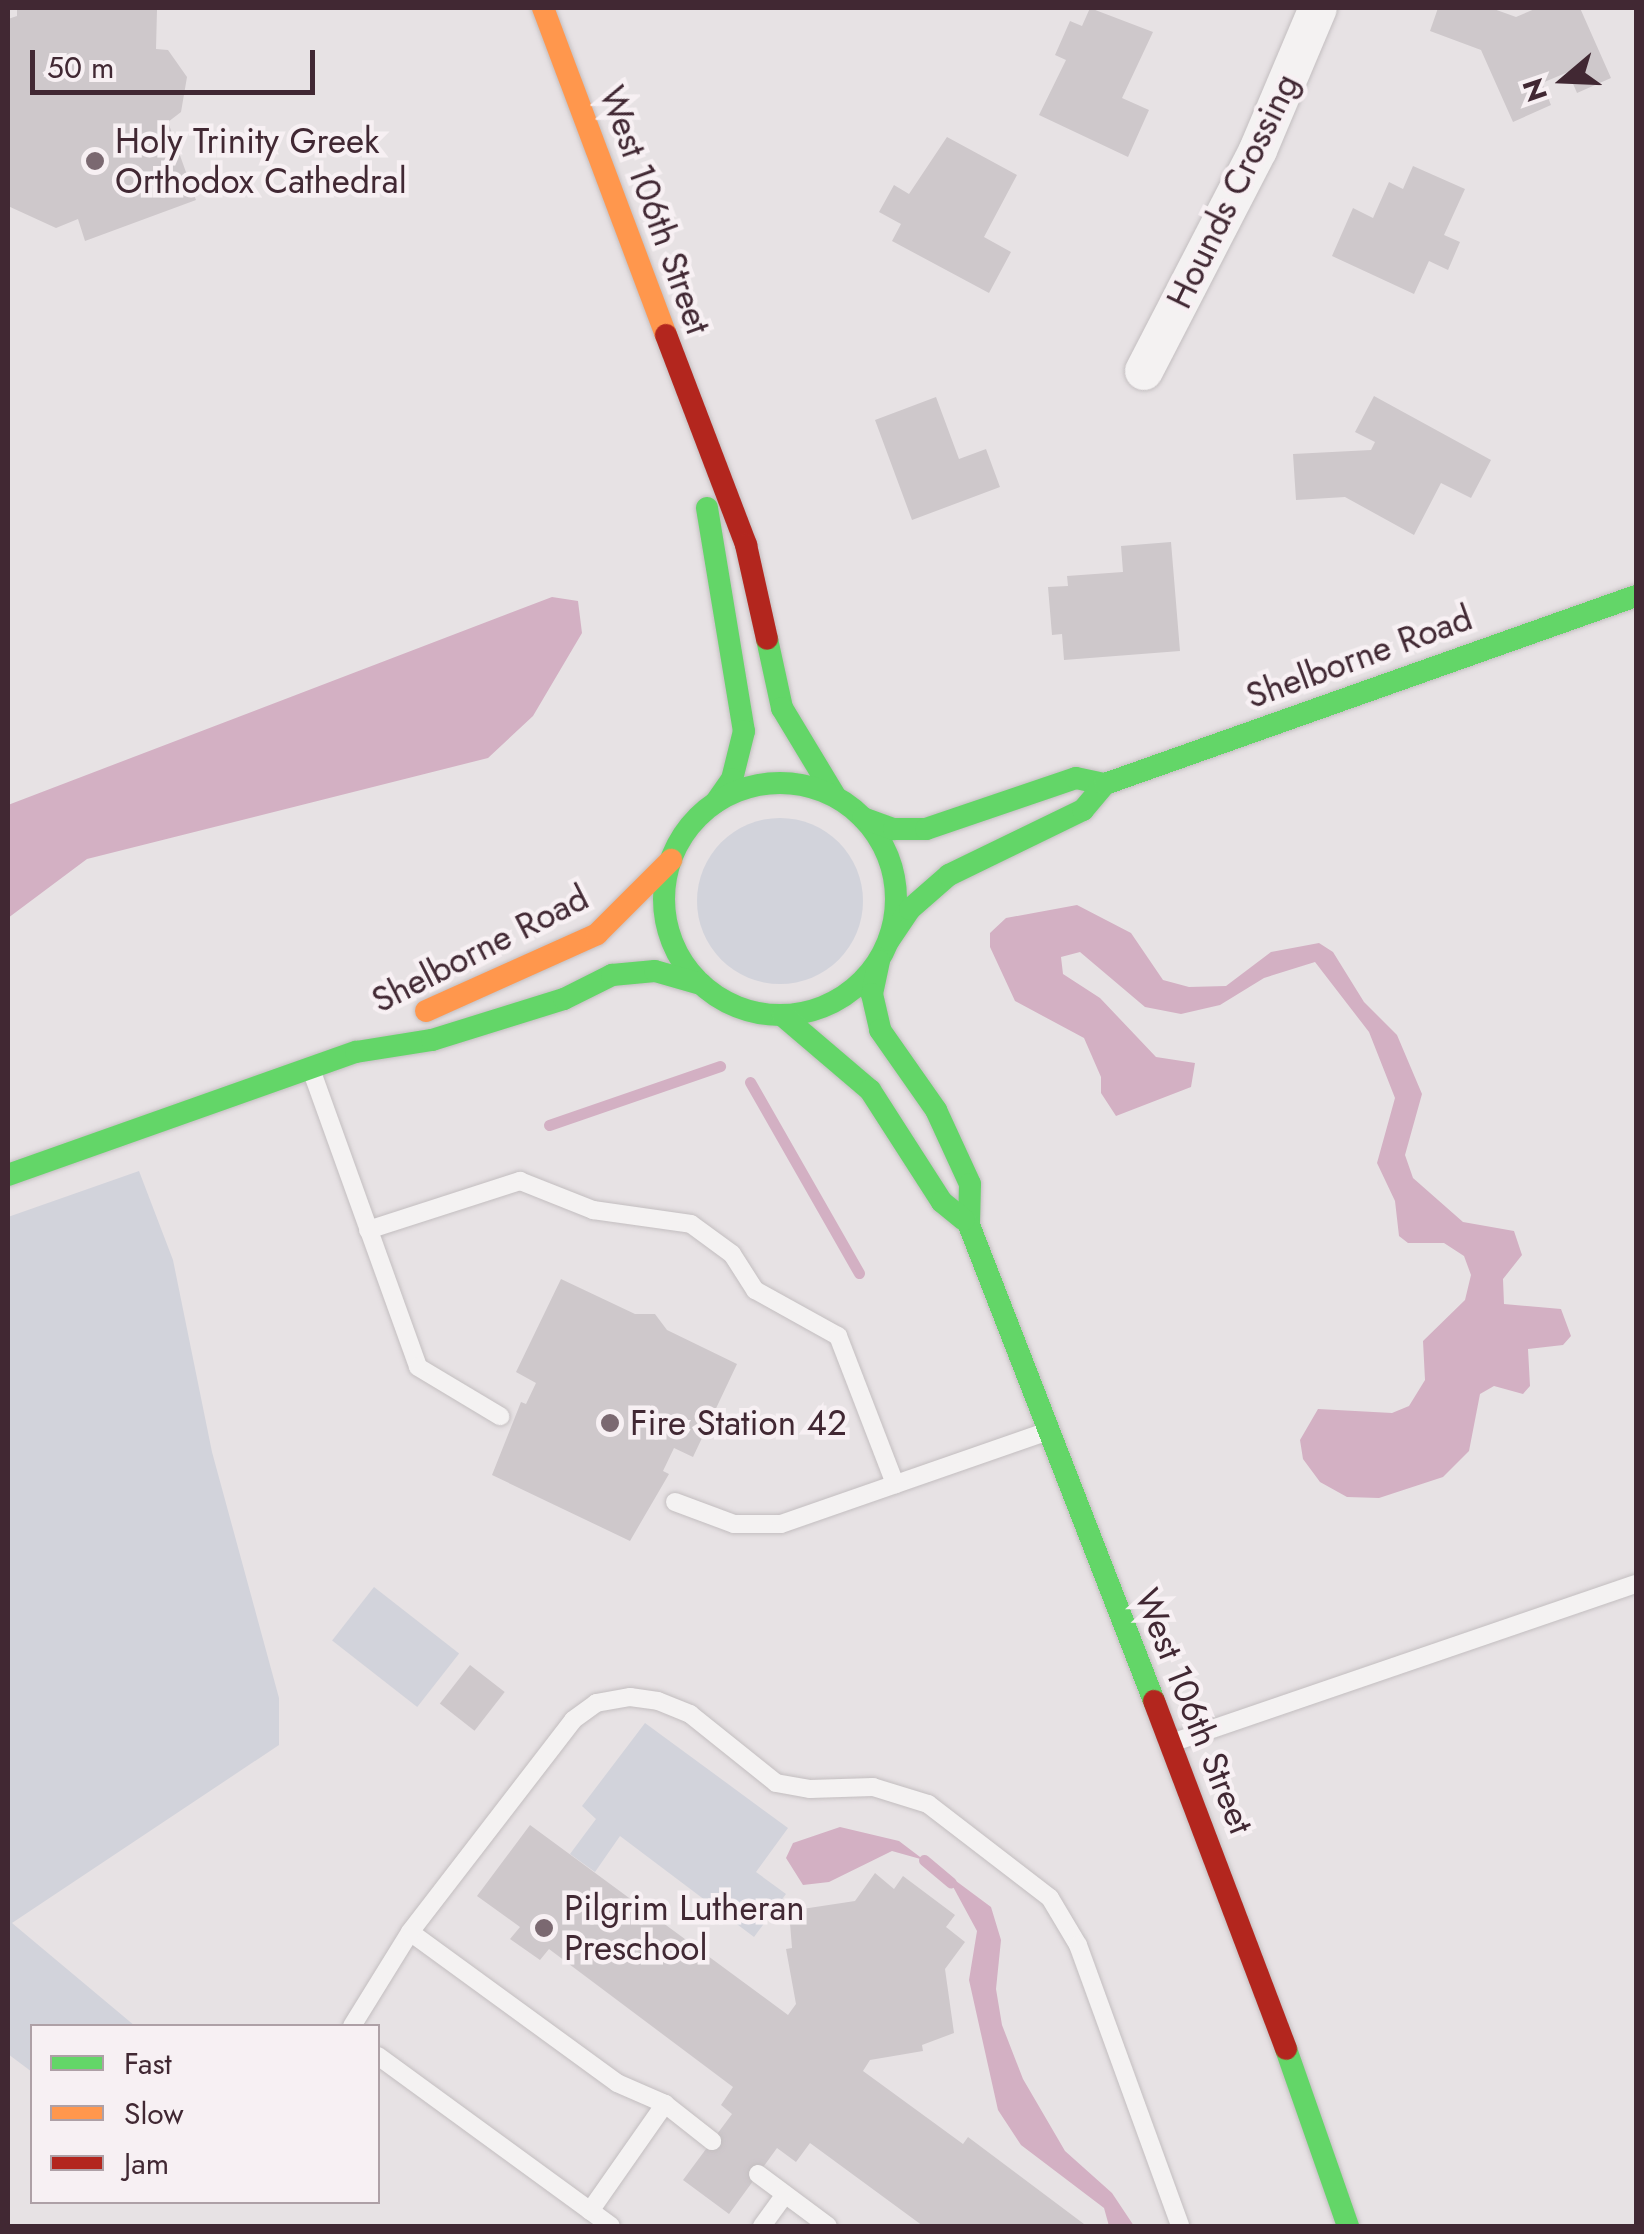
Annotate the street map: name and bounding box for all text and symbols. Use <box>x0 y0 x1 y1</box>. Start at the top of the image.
scale bar <box>35 30 320 92</box>
north arrow <box>1514 30 1614 130</box>
text: 50 m <box>47 46 114 89</box>
street label: Hounds Crossing <box>1158 67 1308 315</box>
text: N <box>1512 73 1558 107</box>
street label: West 106th Street <box>591 80 719 340</box>
place label: Holy Trinity Greek Orthodox Cathedral <box>115 120 407 202</box>
marker: Holy Trinity Greek Orthodox Cathedral <box>84 150 106 172</box>
street label: Shelborne Road <box>1240 597 1478 717</box>
street label: Shelborne Road <box>365 876 595 1022</box>
place label: Fire Station 42 <box>630 1402 847 1444</box>
marker: Fire Station 42 <box>599 1412 621 1434</box>
street label: West 106th Street <box>1126 1582 1262 1840</box>
place label: Pilgrim Lutheran Preschool <box>564 1887 805 1969</box>
marker: Pilgrim Lutheran Preschool <box>533 1917 555 1939</box>
legend <box>30 2024 380 2204</box>
text: Fast <box>124 2042 172 2085</box>
text: Slow <box>124 2092 184 2135</box>
text: Jam <box>124 2142 169 2185</box>

